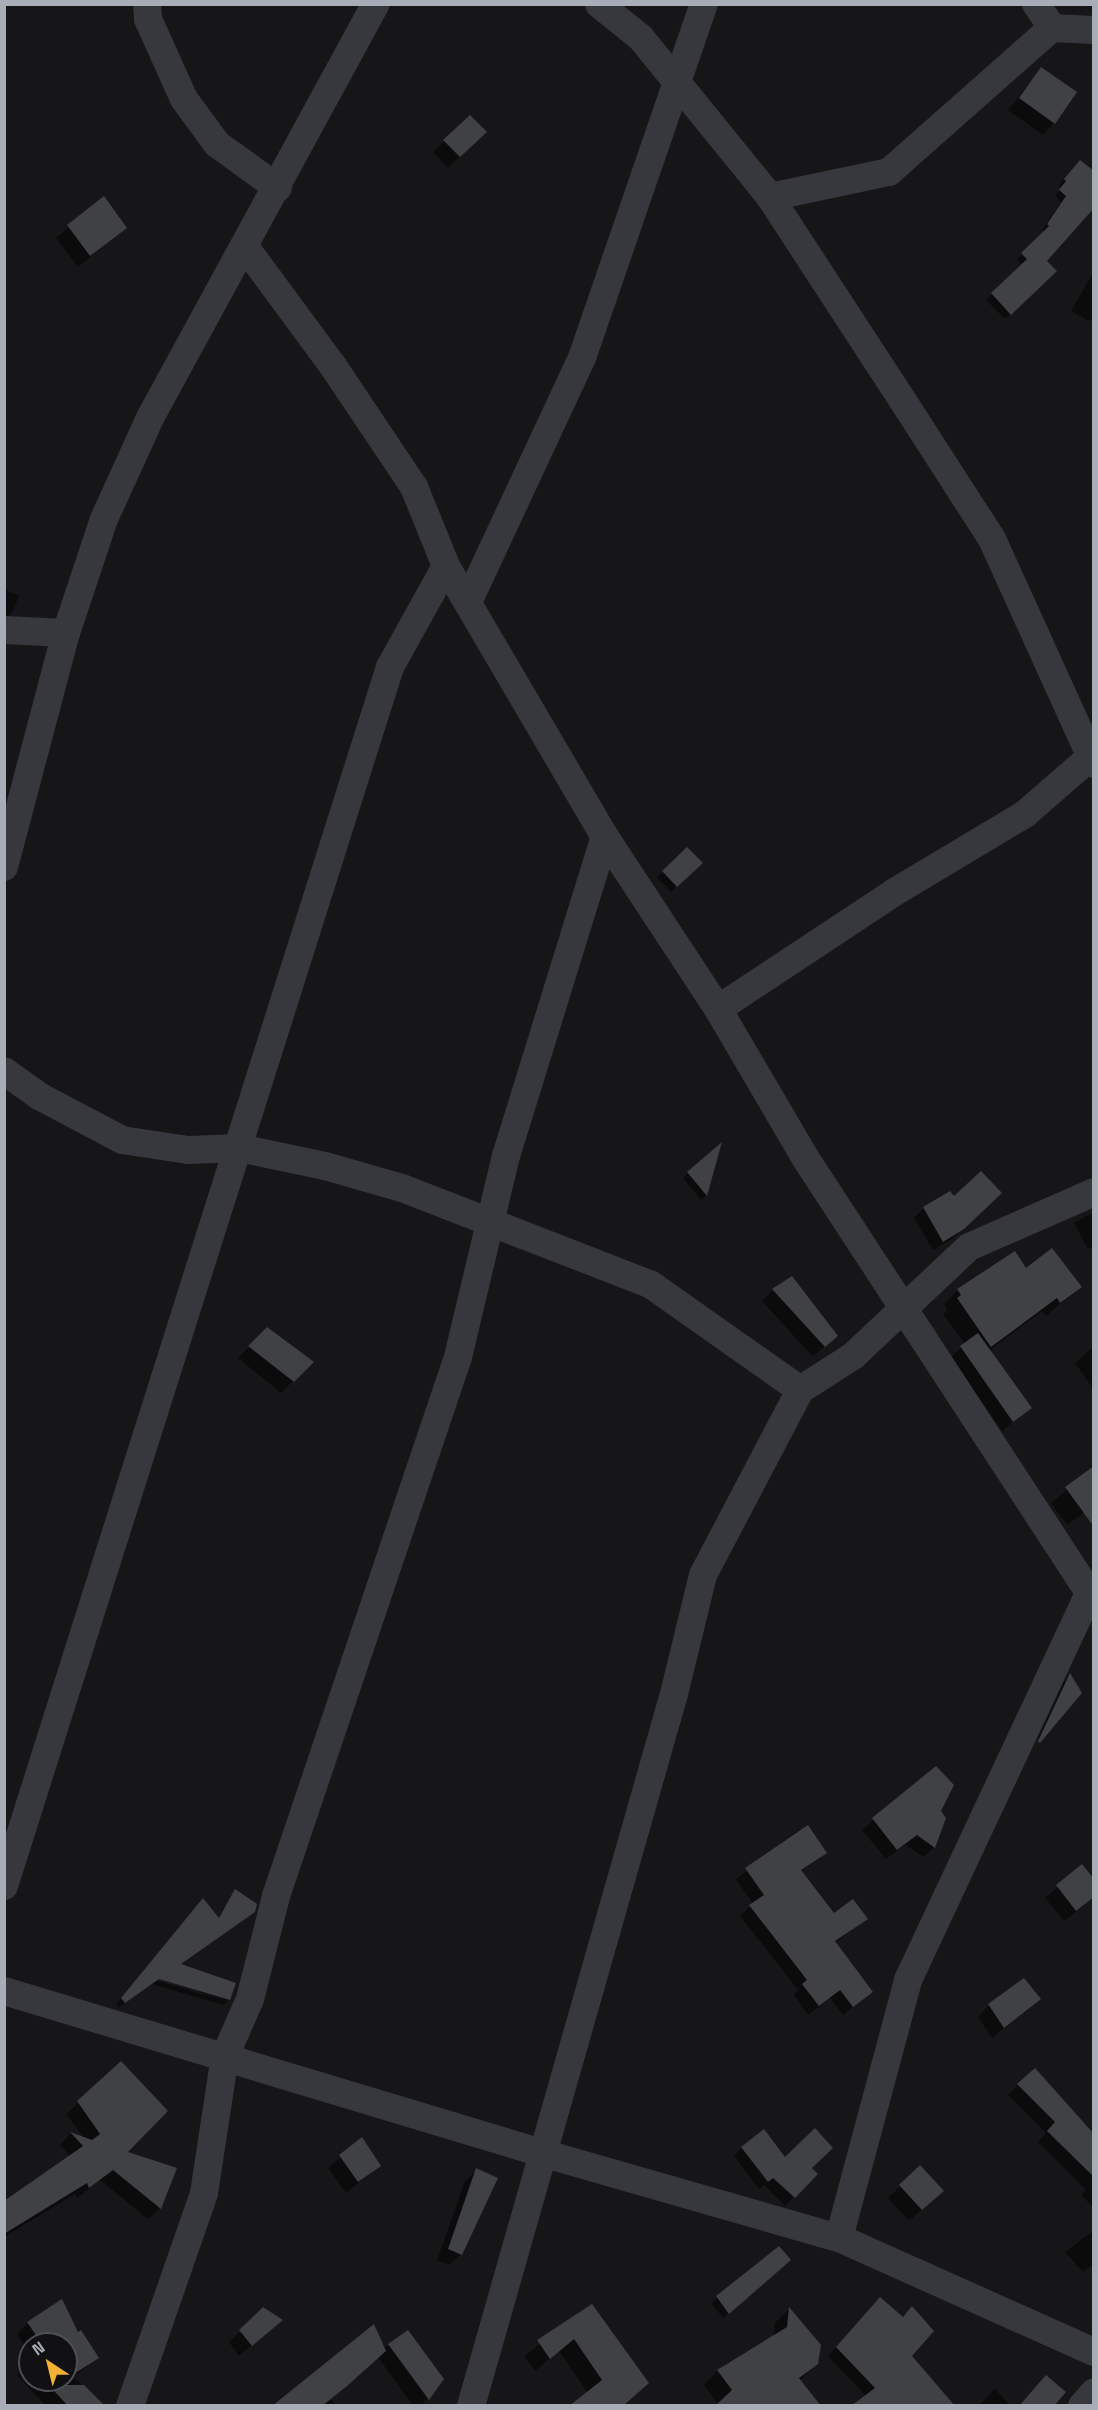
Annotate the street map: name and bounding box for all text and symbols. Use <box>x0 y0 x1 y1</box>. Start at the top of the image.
north arrow <box>18 2332 78 2392</box>
text: N <box>28 2337 49 2360</box>

